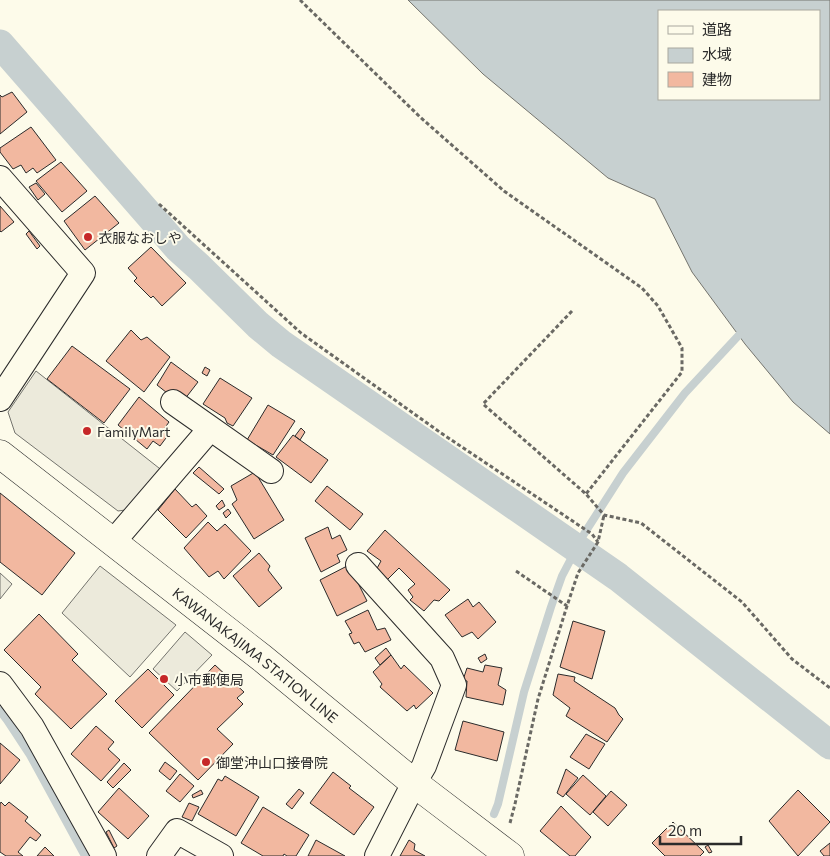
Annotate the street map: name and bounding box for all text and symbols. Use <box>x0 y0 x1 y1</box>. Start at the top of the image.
legend <box>658 10 820 100</box>
text: 道路 <box>702 20 732 38</box>
text: 水域 <box>702 45 732 63</box>
text: 建物 <box>702 70 732 88</box>
place label: 衣服なおしや <box>98 229 182 246</box>
marker: 衣服なおしや <box>82 231 94 243</box>
place label: FamilyMart <box>97 423 171 440</box>
marker: FamilyMart <box>81 425 93 437</box>
street label: KAWANAKAJIMA STATION LINE <box>170 583 342 726</box>
place label: 小市郵便局 <box>174 671 244 688</box>
marker: 小市郵便局 <box>158 673 170 685</box>
place label: 御堂沖山口接骨院 <box>216 754 328 771</box>
marker: 御堂沖山口接骨院 <box>200 756 212 768</box>
scale bar <box>660 814 741 846</box>
text: 20 m <box>668 821 702 839</box>

